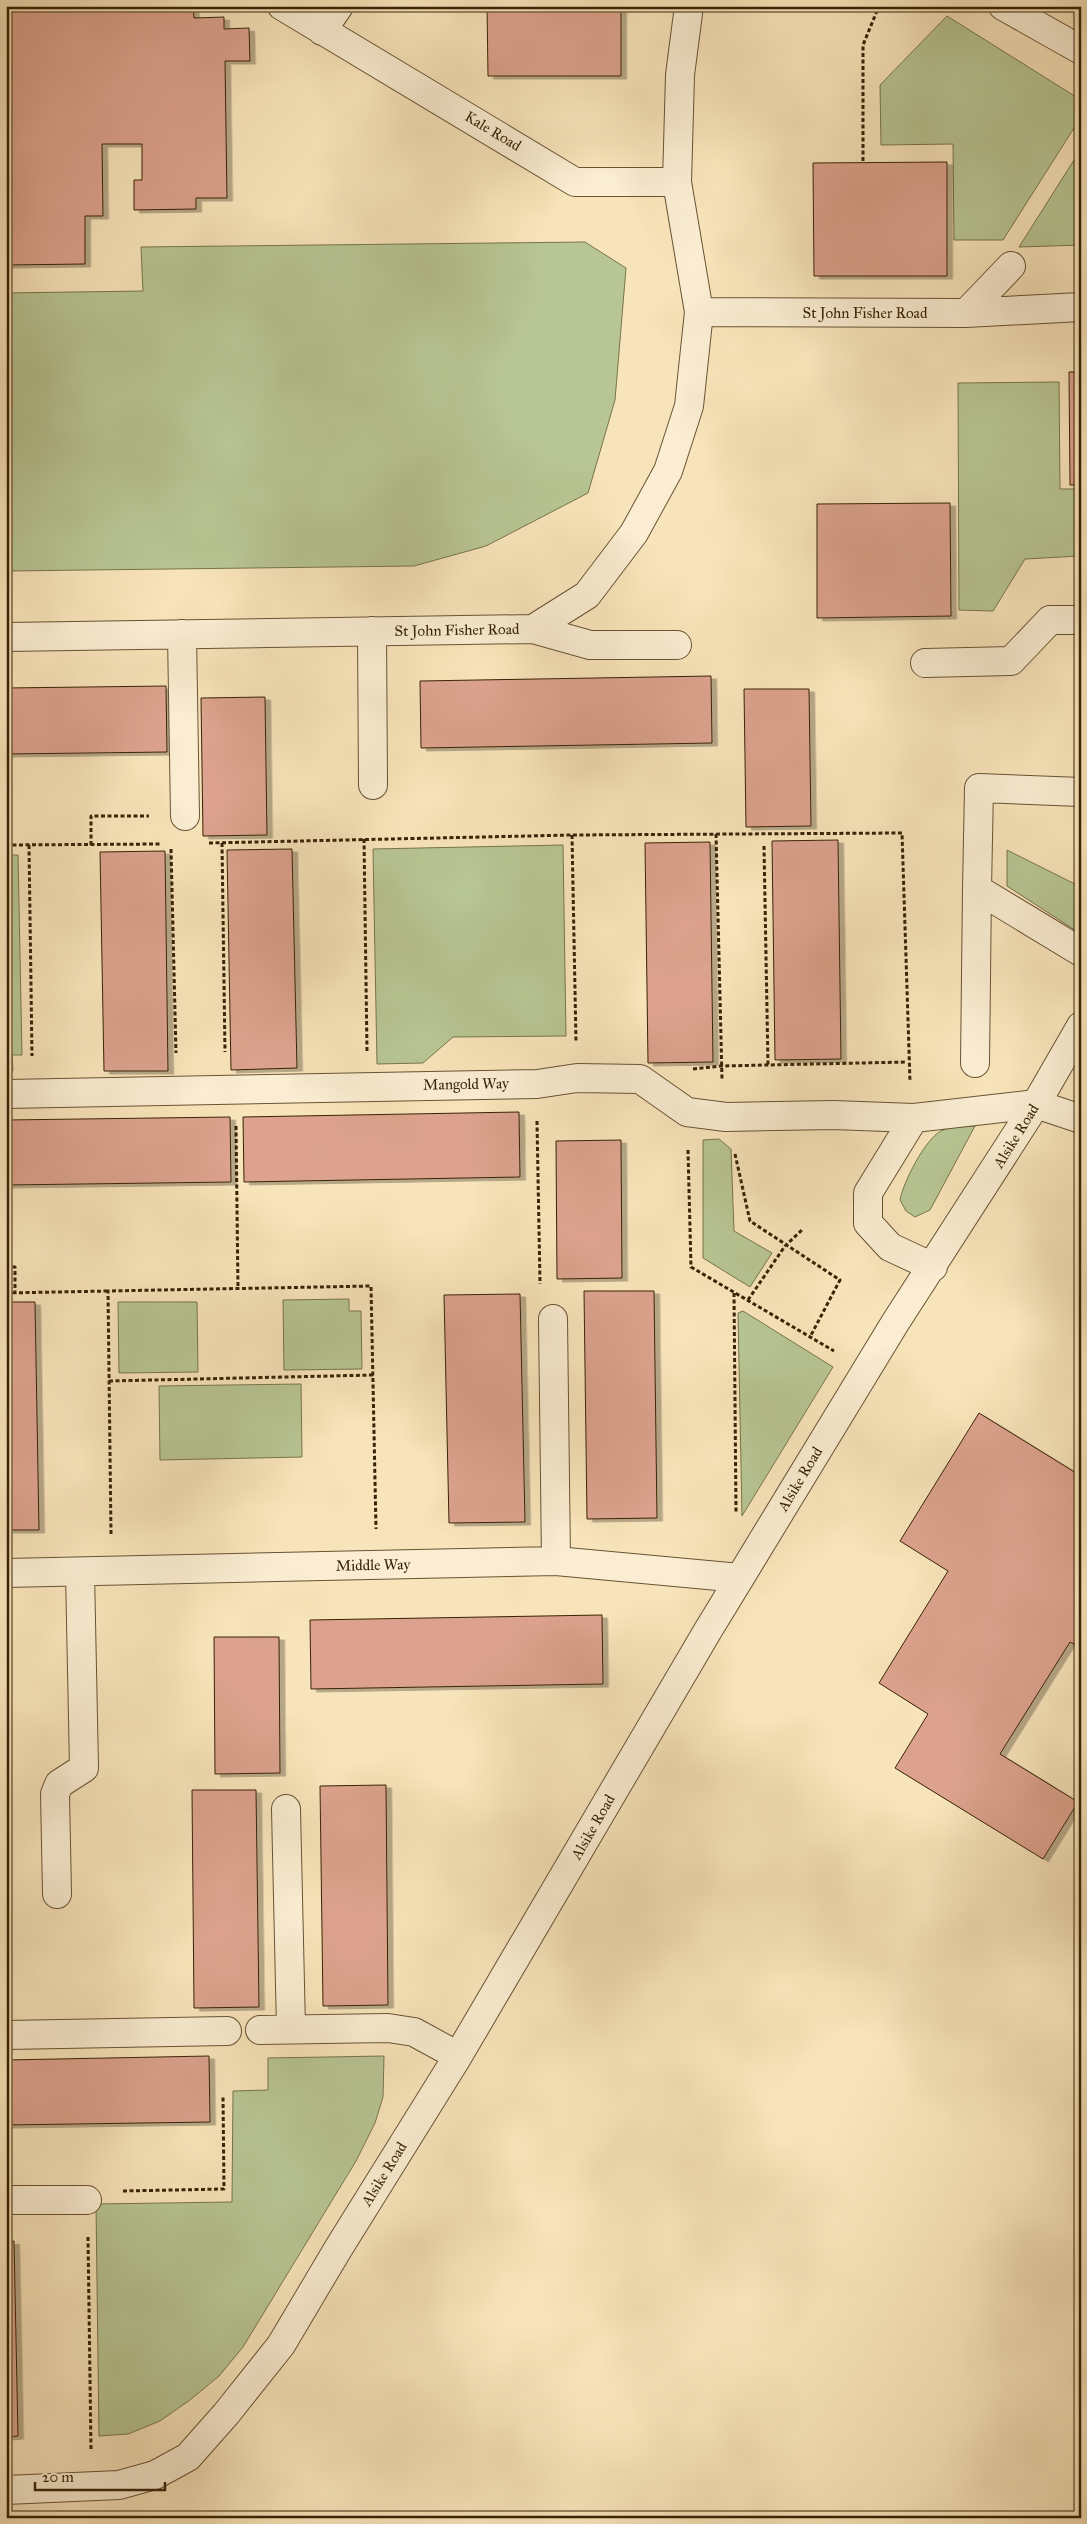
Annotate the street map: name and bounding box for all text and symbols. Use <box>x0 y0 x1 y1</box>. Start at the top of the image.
street label: Kale Road <box>462 107 525 155</box>
street label: St John Fisher Road <box>803 304 928 323</box>
street label: St John Fisher Road <box>394 620 520 641</box>
street label: Mangold Way <box>423 1074 510 1094</box>
street label: Alsike Road <box>989 1100 1043 1172</box>
street label: Alsike Road <box>773 1443 827 1515</box>
street label: Middle Way <box>335 1555 412 1575</box>
street label: Alsike Road <box>567 1791 619 1864</box>
street label: Alsike Road <box>357 2138 411 2210</box>
scale bar <box>35 2459 165 2491</box>
text: 20 m <box>42 2468 74 2486</box>

